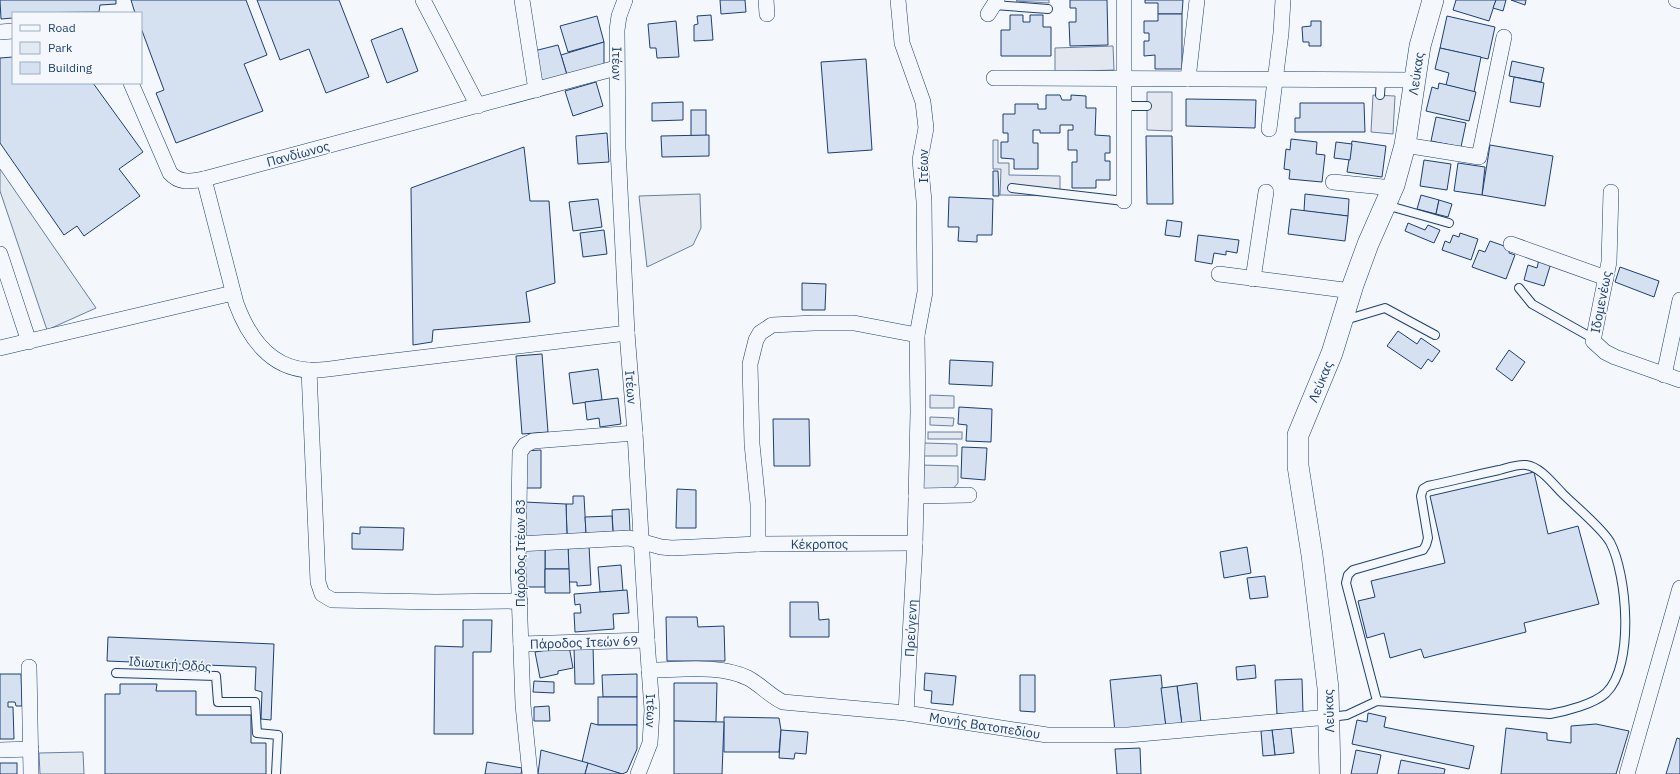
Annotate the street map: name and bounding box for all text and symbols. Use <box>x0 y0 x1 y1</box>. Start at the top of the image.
legend <box>12 12 142 84</box>
text: Road <box>48 20 76 35</box>
text: Park <box>48 40 73 55</box>
street label: Ιτέων <box>609 47 626 81</box>
street label: Λεύκας <box>1404 51 1428 96</box>
text: Building <box>48 60 93 75</box>
street label: Πανδίωνος <box>265 137 331 171</box>
street label: Ιτέων <box>915 149 932 183</box>
street label: Ιδομενέως <box>1587 269 1615 335</box>
street label: Λεύκας <box>1304 358 1336 405</box>
street label: Ιτέων <box>622 370 641 405</box>
street label: Πάροδος Ιτέων 83 <box>512 499 529 607</box>
street label: Κέκροπος <box>791 535 848 552</box>
street label: Πρεύγενη <box>900 599 921 657</box>
street label: Πάροδος Ιτεών 69 <box>530 632 638 652</box>
street label: Ιδιωτική Οδός <box>128 653 212 675</box>
street label: Λεύκας <box>1320 689 1338 733</box>
street label: Ιτέων <box>642 693 661 728</box>
street label: Μονής Βατοπεδίου <box>928 708 1042 742</box>

